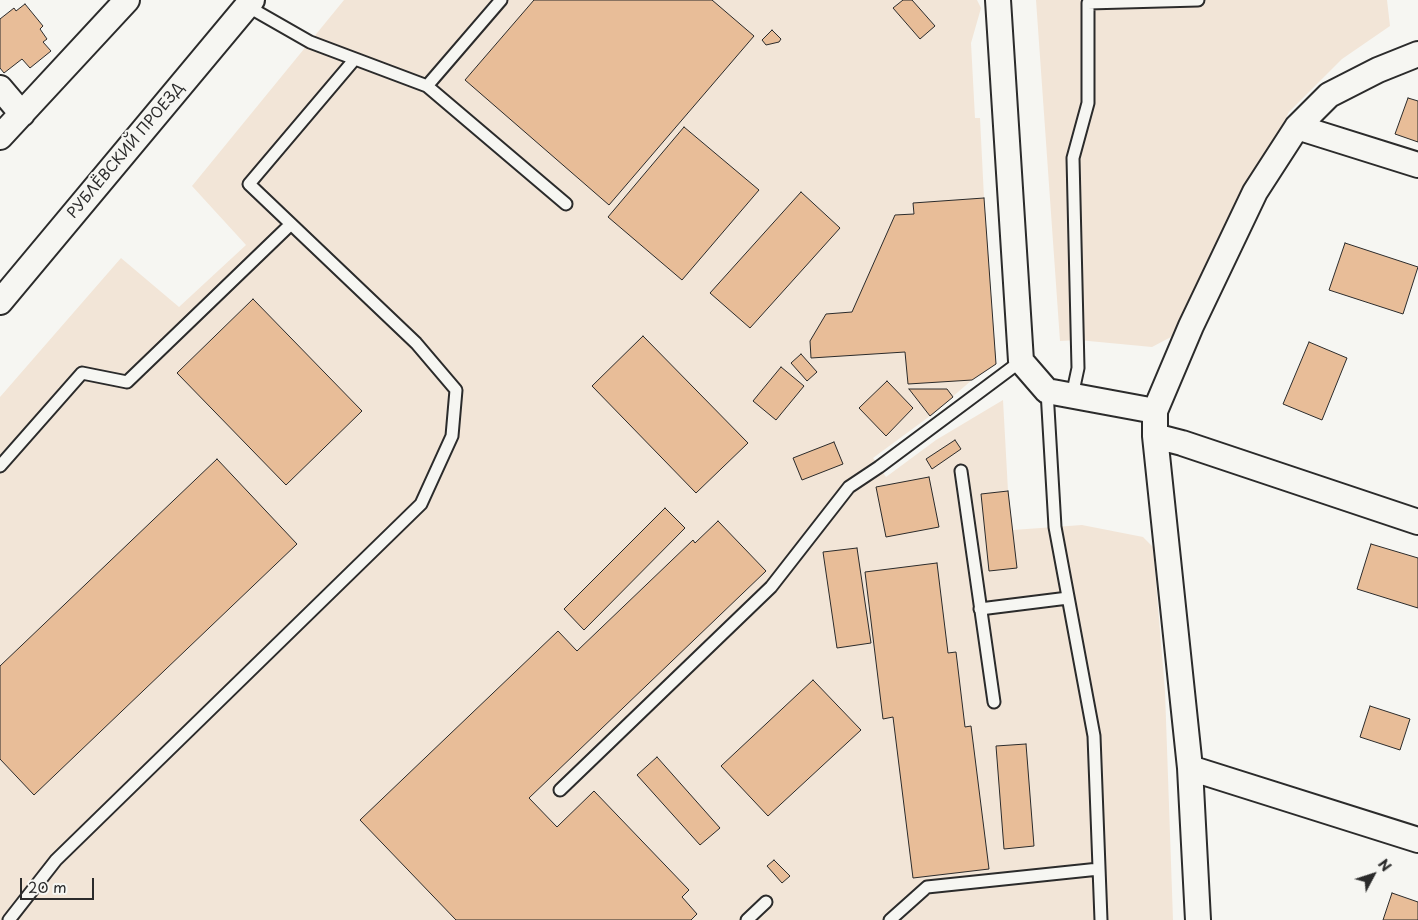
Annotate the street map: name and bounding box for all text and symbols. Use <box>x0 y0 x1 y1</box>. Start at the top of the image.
street label: РУБЛЁВСКИЙ ПРОЕЗД <box>64 80 188 222</box>
north arrow <box>1348 850 1398 900</box>
text: N <box>1373 854 1396 876</box>
scale bar <box>22 868 96 900</box>
text: 20 m <box>28 875 67 898</box>

